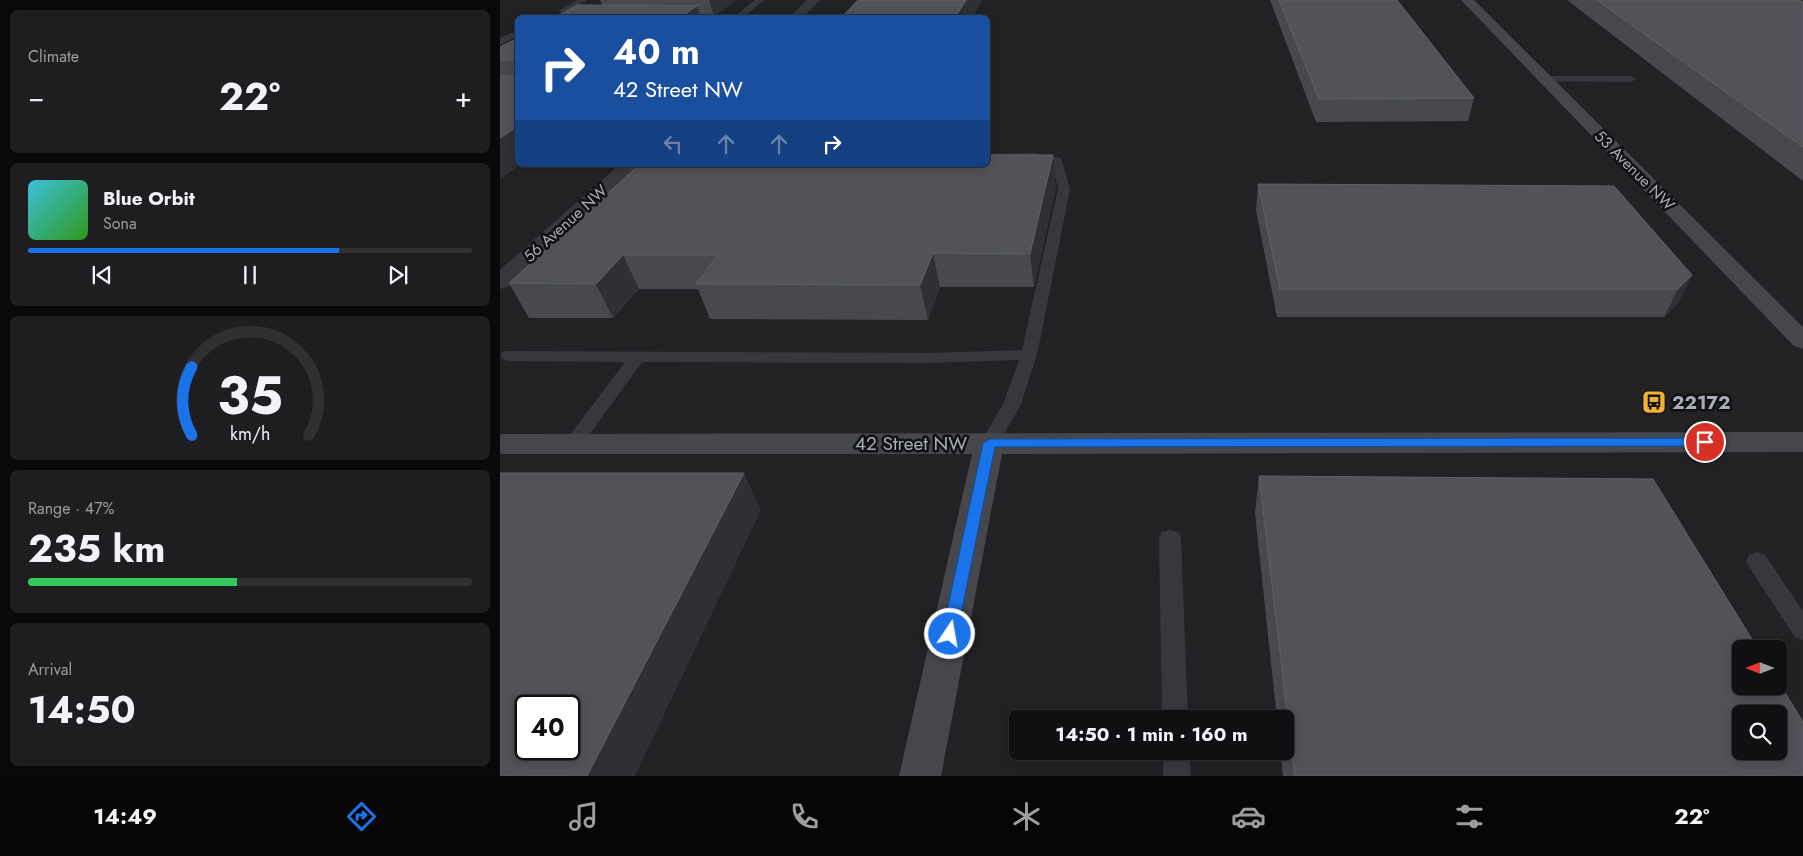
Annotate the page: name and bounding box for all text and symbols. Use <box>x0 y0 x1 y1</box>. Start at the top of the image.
text: 40 m <box>613 27 700 77</box>
icon: right <box>530 35 595 100</box>
text: Climate <box>28 45 79 68</box>
text: 22° <box>219 69 280 124</box>
text: 42 Street NW <box>613 73 743 105</box>
text: − <box>28 77 45 118</box>
text: + <box>455 77 472 118</box>
street label: 53 Avenue NW <box>1589 125 1680 216</box>
icon: left <box>659 130 687 158</box>
icon: ahead <box>712 130 740 158</box>
icon: ahead <box>765 130 793 158</box>
icon: right <box>818 130 846 158</box>
street label: 56 Avenue NW <box>518 179 613 267</box>
text: Blue Orbit <box>103 185 195 212</box>
text: Sona <box>103 212 137 235</box>
icon: previous <box>88 261 116 289</box>
icon: pause <box>236 261 264 289</box>
icon: next <box>384 261 412 289</box>
text: 35 <box>217 358 283 434</box>
bus stop icon: 22172 <box>1641 389 1667 415</box>
place label: 22172 <box>1672 389 1731 416</box>
text: km/h <box>230 421 270 447</box>
pin <box>1684 421 1726 463</box>
icon: arrive <box>1691 428 1719 456</box>
street label: 42 Street NW <box>855 430 967 457</box>
text: Range · 47% <box>28 497 115 520</box>
text: 235 km <box>28 521 166 576</box>
position arrow <box>923 607 975 659</box>
north arrow <box>1732 640 1788 695</box>
map controls <box>1732 640 1787 760</box>
text: Arrival <box>28 658 72 681</box>
text: 14:50 <box>28 682 136 737</box>
speed limit sign: 40 <box>515 695 580 760</box>
button: search <box>1732 705 1787 760</box>
text: 14:50 · 1 min · 160 m <box>1055 721 1248 748</box>
icon: directions <box>344 799 379 834</box>
icon: music <box>566 799 601 834</box>
icon: phone <box>787 799 822 834</box>
icon: climate <box>1009 799 1044 834</box>
icon: car <box>1231 799 1266 834</box>
icon: filters <box>1452 799 1487 834</box>
text: 14:49 <box>93 800 157 832</box>
text: 22° <box>1674 800 1710 832</box>

